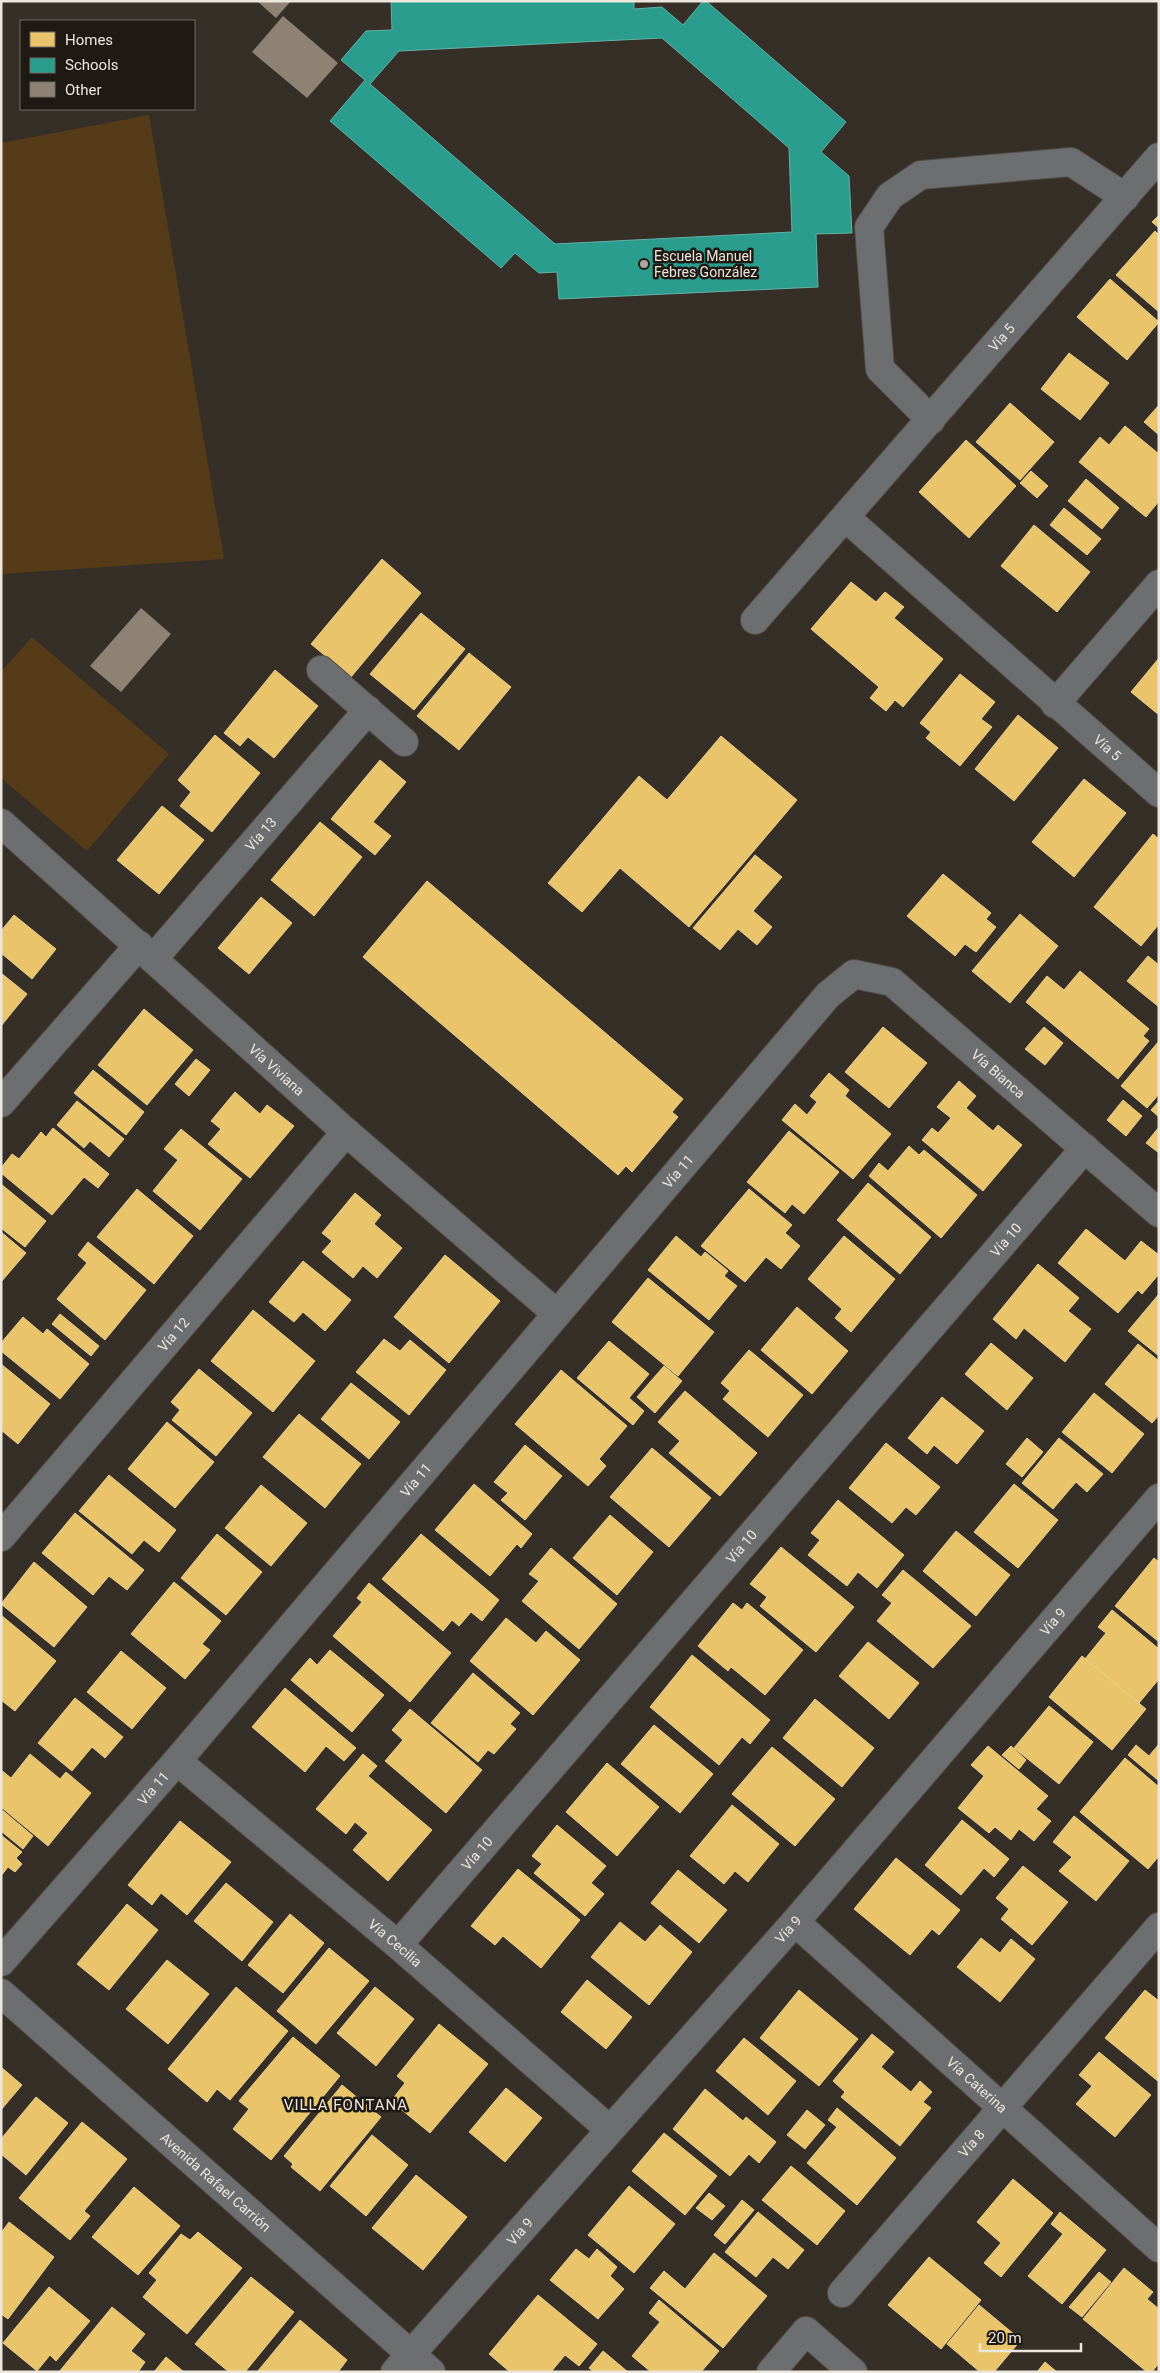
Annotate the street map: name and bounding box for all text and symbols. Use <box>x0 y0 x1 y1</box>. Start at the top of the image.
legend <box>20 20 195 110</box>
text: Homes <box>65 31 113 49</box>
text: Schools <box>65 56 119 74</box>
text: Other <box>65 81 102 99</box>
place label: Escuela Manuel Febres González <box>654 248 757 280</box>
marker: Escuela Manuel Febres González <box>638 258 650 270</box>
street label: Vía 5 <box>985 320 1018 355</box>
street label: Vía 5 <box>1090 731 1125 764</box>
street label: Vía 13 <box>242 814 280 854</box>
street label: Vía Viviana <box>246 1041 308 1099</box>
street label: Vía Bianca <box>968 1046 1028 1101</box>
street label: Vía 11 <box>659 1151 697 1191</box>
street label: Vía 10 <box>987 1220 1025 1260</box>
street label: Vía 12 <box>155 1314 192 1355</box>
street label: Vía 11 <box>397 1460 435 1500</box>
street label: Vía 10 <box>723 1526 760 1567</box>
street label: Vía 9 <box>1037 1604 1069 1639</box>
street label: Vía 11 <box>134 1768 172 1808</box>
street label: Vía 10 <box>458 1833 496 1873</box>
street label: Vía 9 <box>772 1913 805 1947</box>
street label: Vía Cecilia <box>365 1916 425 1970</box>
street label: Vía Caterina <box>943 2054 1010 2116</box>
district label: VILLA FONTANA <box>284 2096 408 2114</box>
street label: Vía 8 <box>955 2126 988 2160</box>
street label: Avenida Rafael Carrión <box>157 2129 274 2235</box>
street label: Vía 9 <box>503 2214 536 2249</box>
scale bar <box>980 2320 1081 2352</box>
text: 20 m <box>988 2329 1022 2347</box>

